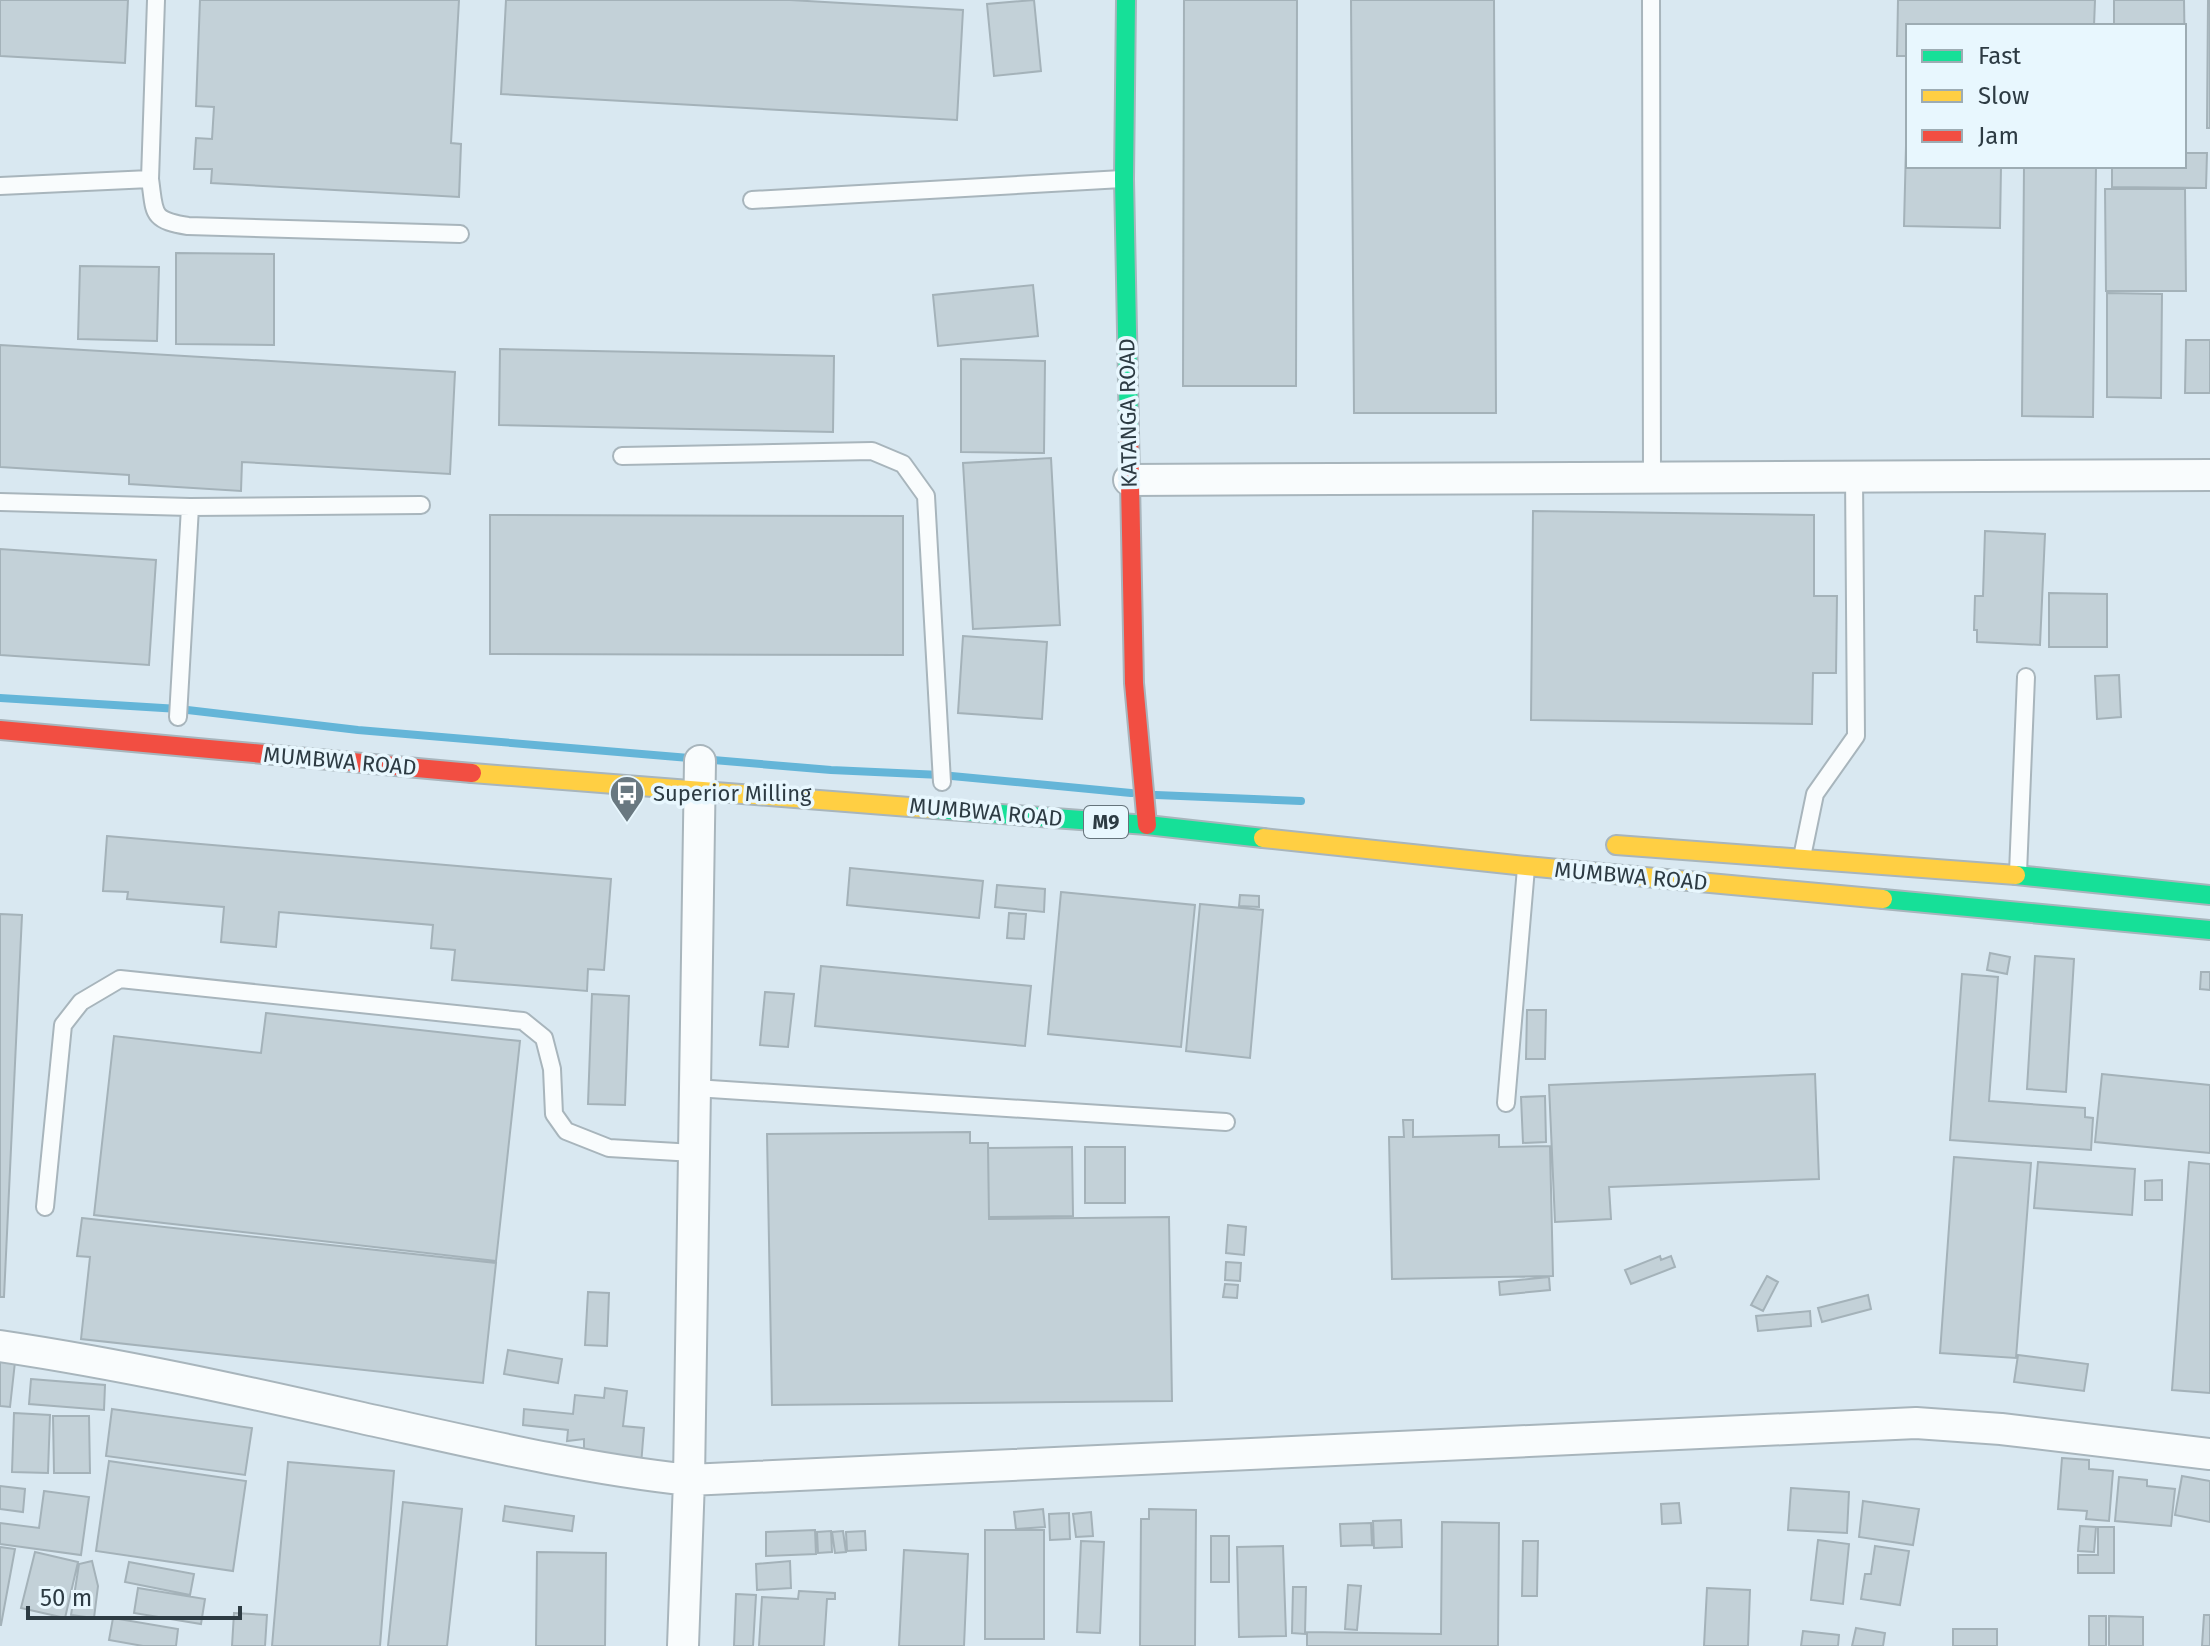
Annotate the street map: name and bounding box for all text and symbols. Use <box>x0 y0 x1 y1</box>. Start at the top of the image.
legend <box>1906 24 2186 168</box>
text: Fast <box>1978 42 2021 70</box>
text: Slow <box>1978 82 2029 110</box>
text: Jam <box>1978 122 2019 150</box>
street label: KATANGA ROAD <box>1113 338 1143 488</box>
street label: MUMBWA ROAD <box>262 741 418 781</box>
bus stop icon: Superior Milling <box>608 774 646 824</box>
place label: Superior Milling <box>653 780 812 807</box>
street label: MUMBWA ROAD <box>908 792 1064 832</box>
road number: M9 <box>1084 806 1128 838</box>
street label: MUMBWA ROAD <box>1553 856 1709 896</box>
scale bar <box>28 1570 240 1620</box>
text: 50 m <box>40 1584 92 1612</box>

